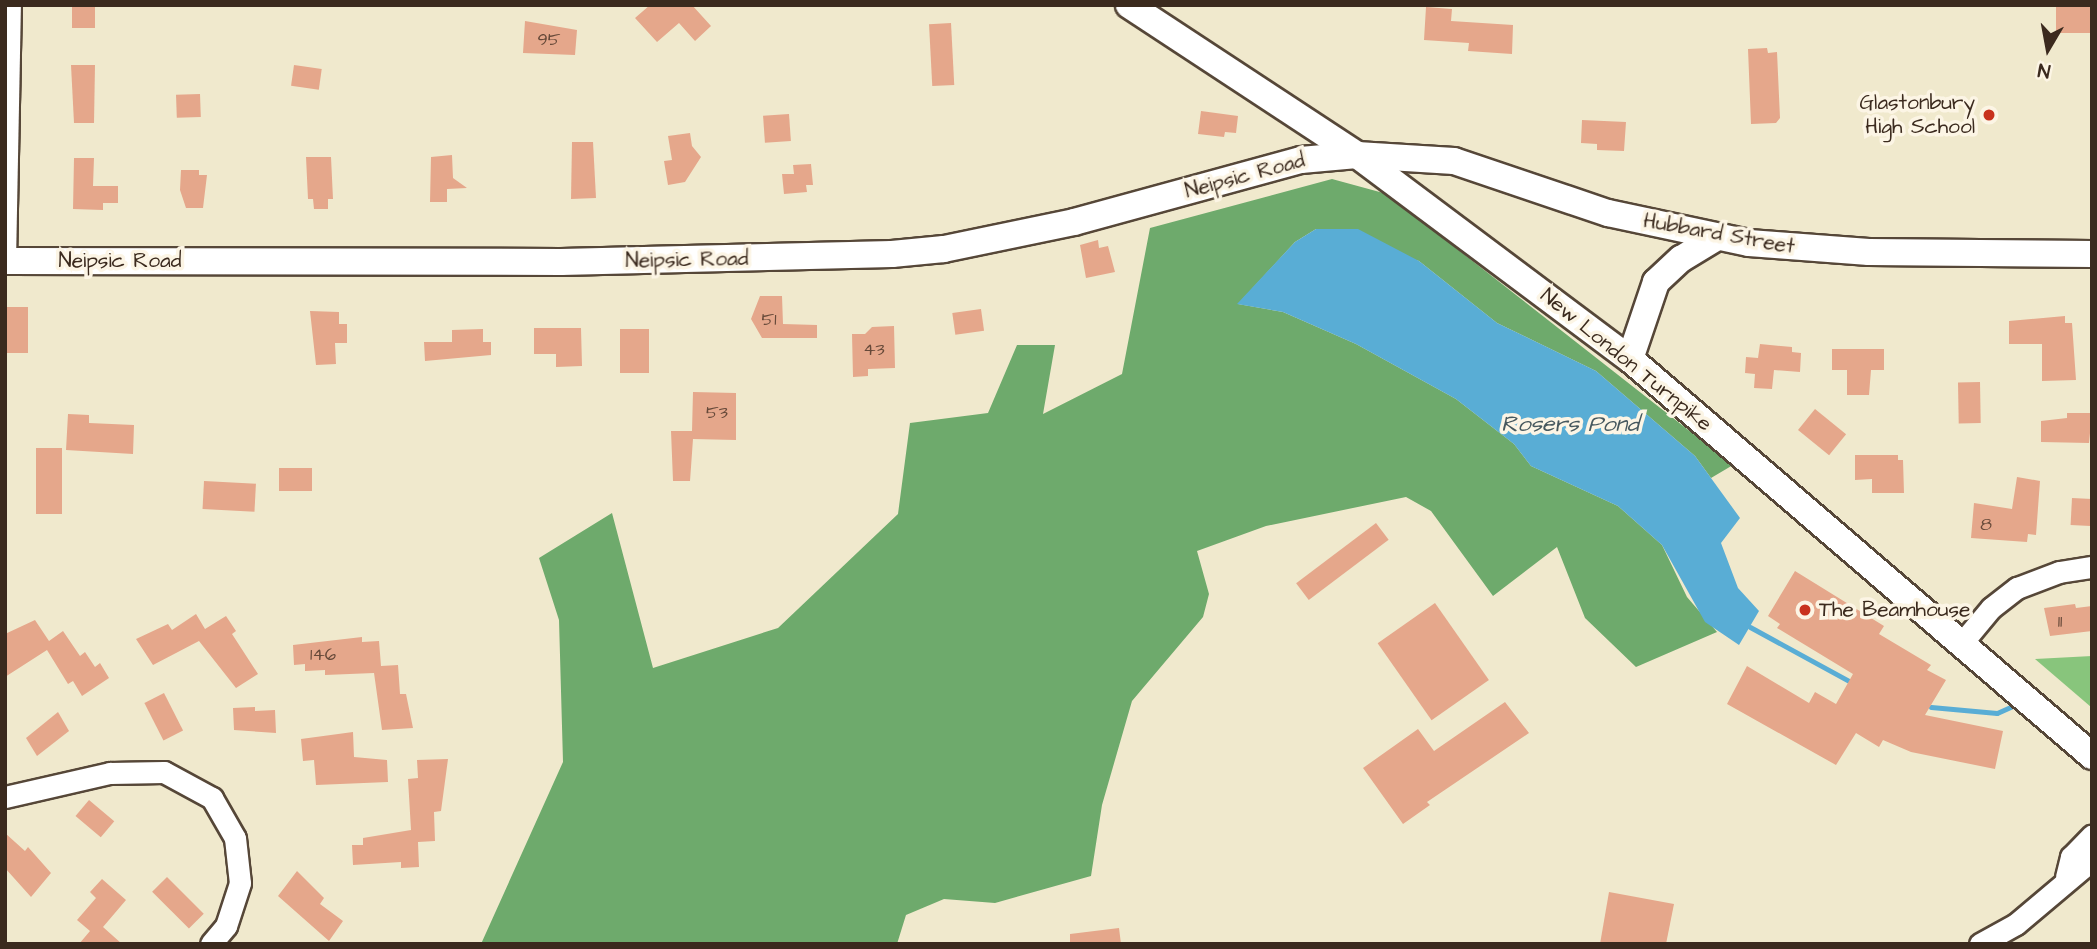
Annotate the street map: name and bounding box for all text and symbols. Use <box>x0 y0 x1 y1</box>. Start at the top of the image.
north arrow <box>2013 14 2083 84</box>
house number: 95 <box>538 29 560 51</box>
text: N <box>2036 56 2052 85</box>
place label: Glastonbury High School <box>1860 90 1975 140</box>
marker: Glastonbury High School <box>1981 107 1997 123</box>
street label: Neipsic Road <box>1182 148 1308 204</box>
street label: Hubbard Street <box>1641 208 1797 260</box>
street label: Neipsic Road <box>625 246 749 274</box>
street label: Neipsic Road <box>58 248 182 274</box>
street label: New London Turnpike <box>1535 283 1717 437</box>
house number: 51 <box>761 309 777 331</box>
house number: 43 <box>863 339 885 361</box>
house number: 53 <box>706 402 728 424</box>
water label: Rosers Pond <box>1501 410 1639 438</box>
house number: 8 <box>1980 514 1992 536</box>
place label: The Beamhouse <box>1819 597 1970 623</box>
marker: The Beamhouse <box>1797 602 1813 618</box>
house number: 11 <box>2058 611 2062 633</box>
house number: 146 <box>310 644 336 666</box>

